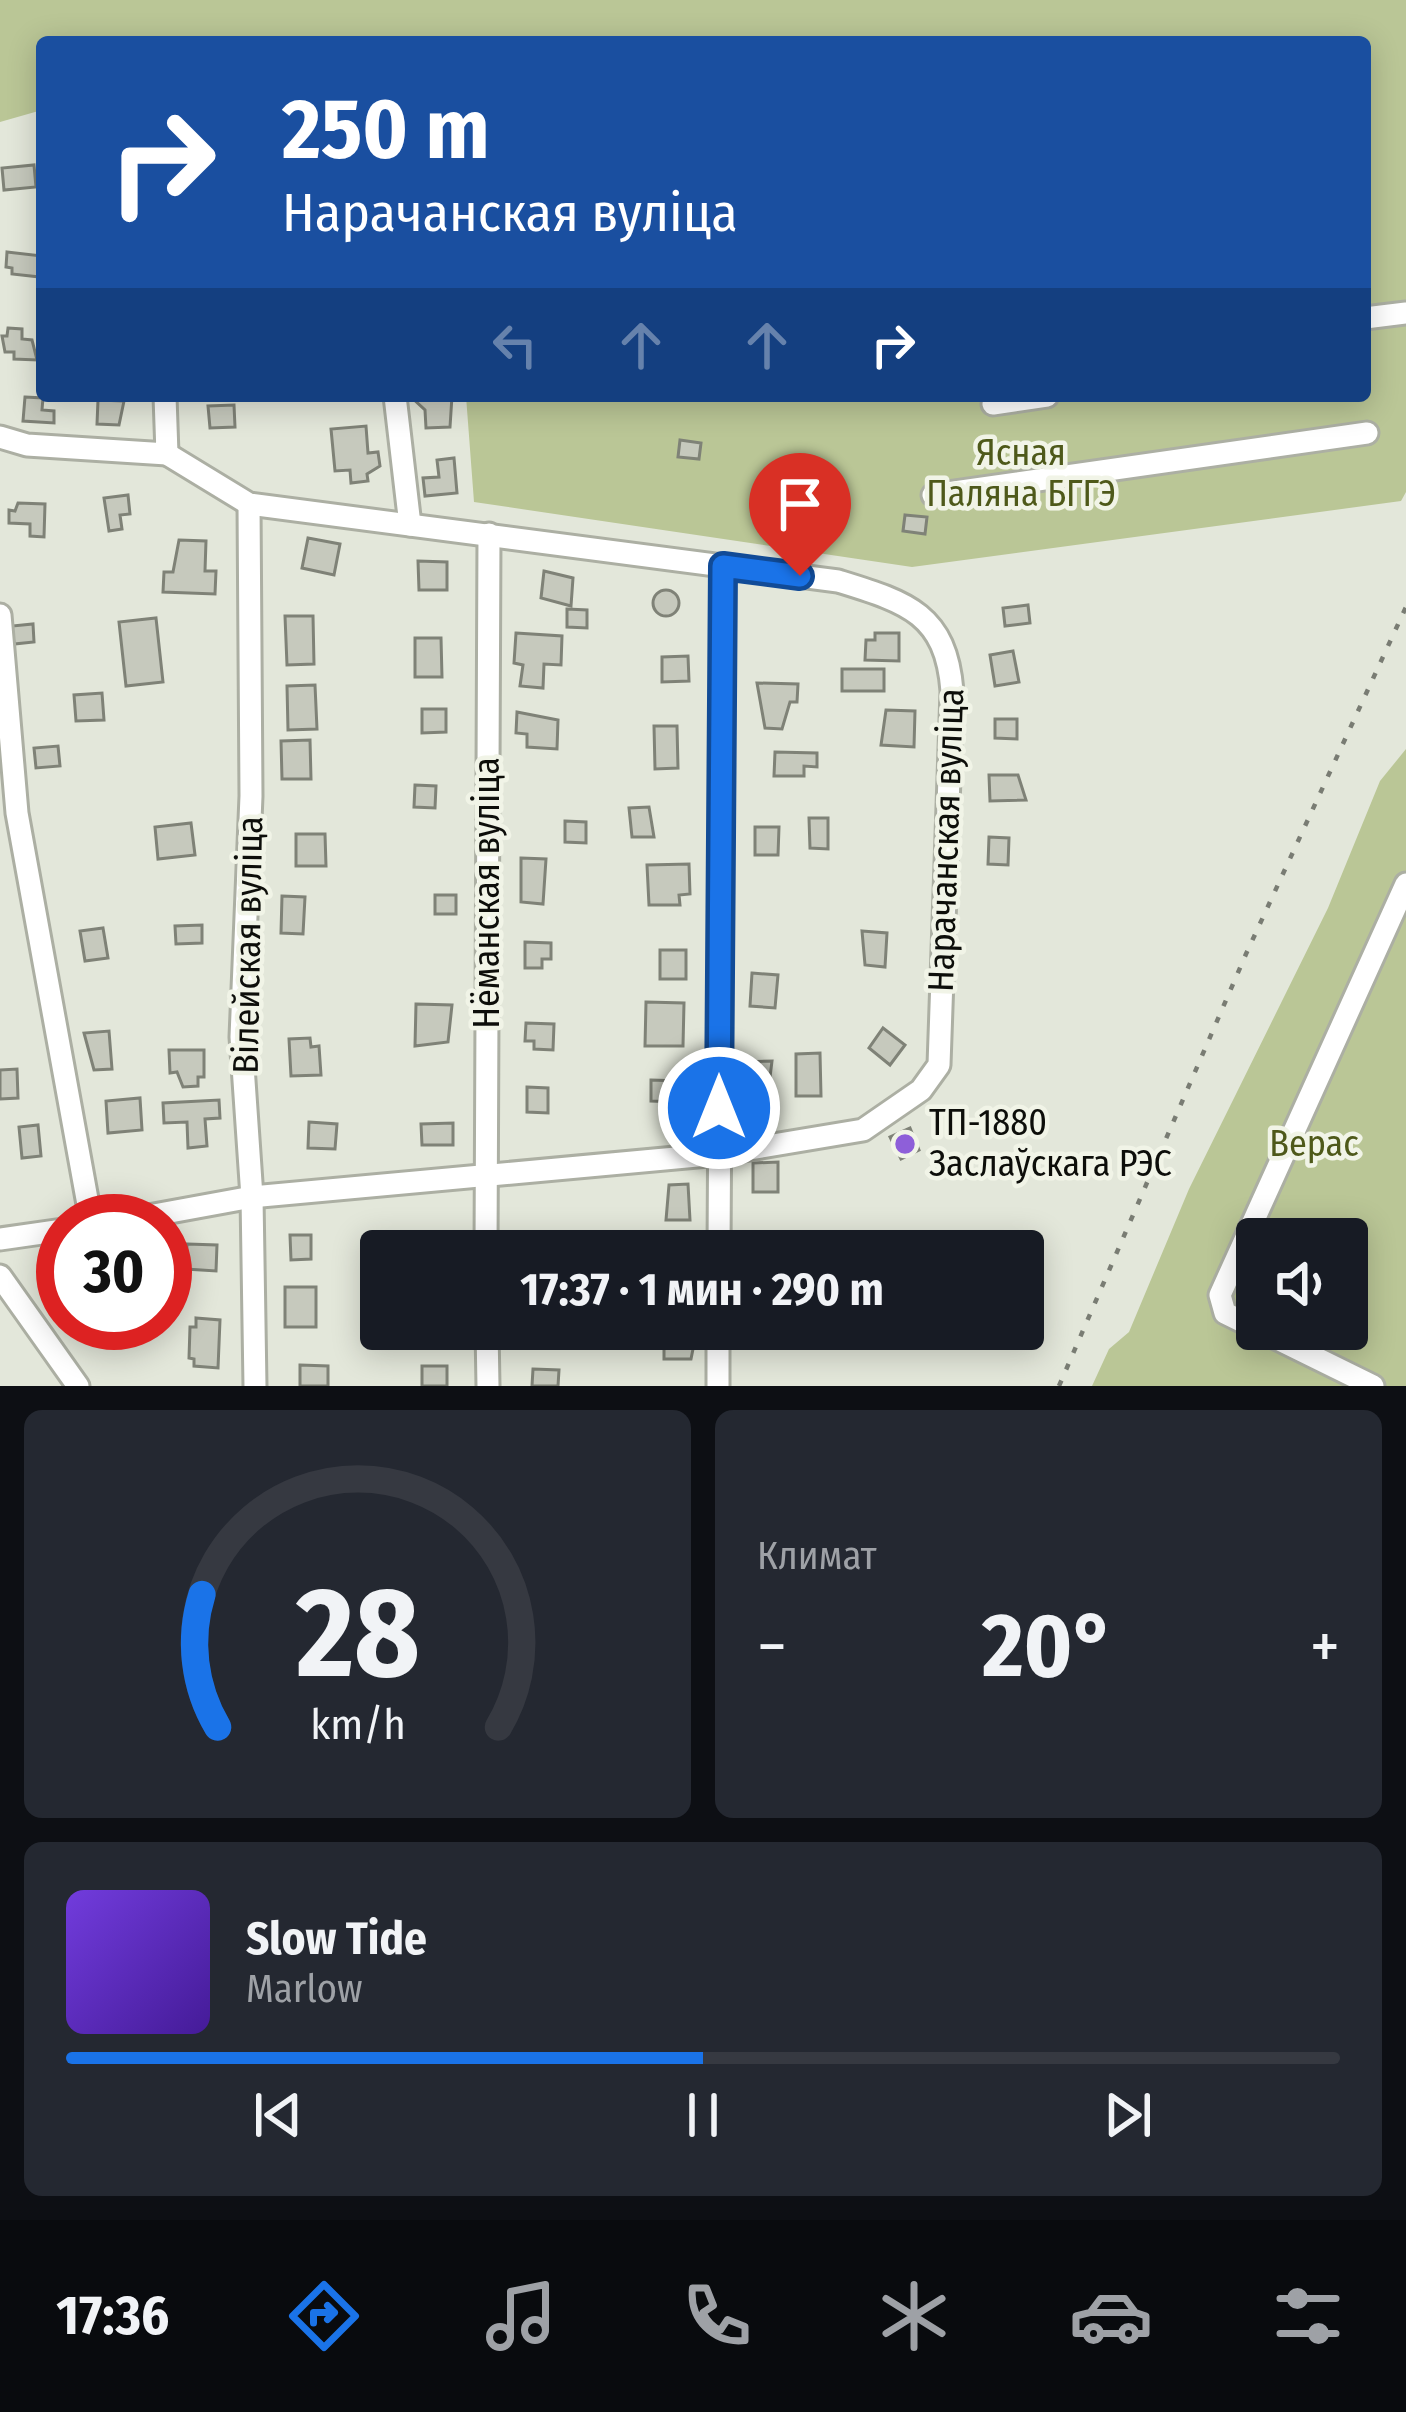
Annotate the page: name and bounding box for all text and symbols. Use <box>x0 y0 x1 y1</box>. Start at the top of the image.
text: 250 m <box>282 79 490 180</box>
icon: right <box>84 84 240 240</box>
text: Нарачанская вуліца <box>282 181 738 245</box>
icon: left <box>482 312 548 378</box>
icon: ahead <box>608 312 674 378</box>
icon: ahead <box>734 312 800 378</box>
icon: right <box>860 312 926 378</box>
park label: Ясная Паляна БГГЭ <box>926 431 1116 516</box>
pin <box>749 453 851 576</box>
icon: arrive <box>767 471 833 537</box>
street label: Нарачанская вуліца <box>919 687 973 993</box>
street label: Нёманская вуліца <box>465 757 509 1029</box>
street label: Вілейская вуліца <box>224 816 272 1074</box>
position arrow <box>656 1045 782 1171</box>
place label: ТП-1880 Заслаўскага РЭС <box>929 1101 1172 1186</box>
park label: Верас <box>1269 1122 1359 1166</box>
marker: ТП-1880 Заслаўскага РЭС <box>892 1131 918 1157</box>
speed limit sign: 30 <box>36 1194 192 1350</box>
map controls <box>1236 1218 1368 1350</box>
button: sound <box>1236 1218 1368 1350</box>
text: 17:37 · 1 мин · 290 m <box>520 1263 884 1317</box>
text: Климат <box>757 1533 877 1579</box>
text: 28 <box>295 1559 419 1709</box>
text: 20° <box>982 1592 1115 1700</box>
text: − <box>757 1607 787 1686</box>
text: + <box>1310 1607 1340 1686</box>
text: km/h <box>310 1699 405 1750</box>
text: Slow Tide <box>246 1912 427 1966</box>
text: Marlow <box>246 1966 363 2012</box>
icon: previous <box>245 2082 311 2148</box>
icon: pause <box>670 2082 736 2148</box>
icon: next <box>1095 2082 1161 2148</box>
icon: directions <box>282 2274 366 2358</box>
icon: music <box>479 2274 563 2358</box>
icon: phone <box>675 2274 759 2358</box>
icon: climate <box>872 2274 956 2358</box>
icon: car <box>1069 2274 1153 2358</box>
icon: filters <box>1266 2274 1350 2358</box>
text: 17:36 <box>56 2284 169 2348</box>

